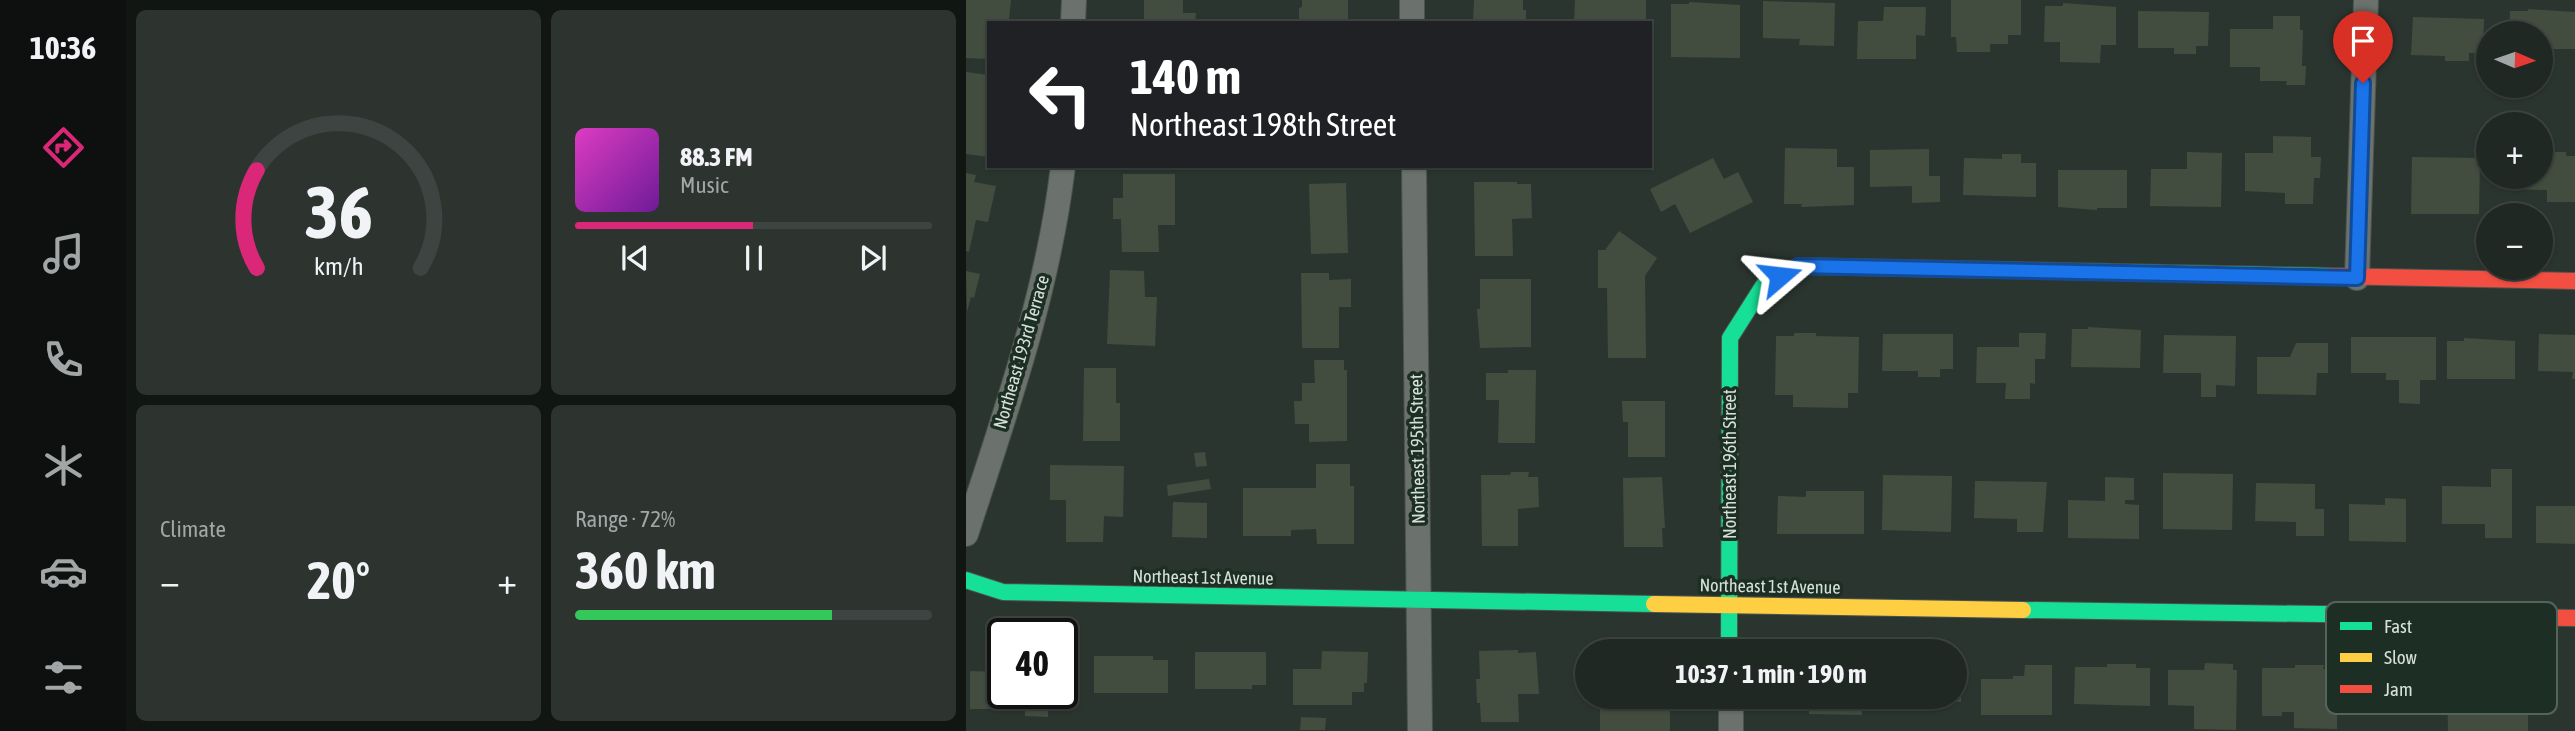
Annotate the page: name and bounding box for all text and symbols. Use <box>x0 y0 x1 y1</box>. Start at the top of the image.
pin <box>2333 11 2393 83</box>
north arrow <box>2476 21 2553 98</box>
map controls <box>2476 21 2553 280</box>
icon: arrive <box>2344 22 2382 60</box>
text: 10:36 <box>30 29 96 66</box>
text: 140 m <box>1130 48 1241 104</box>
icon: left <box>1015 49 1106 140</box>
text: Northeast 198th Street <box>1130 106 1397 143</box>
button: + <box>2476 112 2553 189</box>
icon: directions <box>39 123 88 172</box>
text: 88.3 FM <box>680 142 753 172</box>
text: 36 <box>304 171 373 254</box>
text: Music <box>680 172 728 198</box>
button: − <box>2476 203 2553 280</box>
icon: music <box>39 229 88 278</box>
icon: previous <box>616 239 654 277</box>
icon: pause <box>735 239 773 277</box>
icon: next <box>854 239 892 277</box>
position arrow <box>1743 239 1817 313</box>
text: km/h <box>314 252 363 280</box>
street label: Northeast 193rd Terrace <box>989 273 1053 431</box>
icon: phone <box>39 335 88 384</box>
street label: Northeast 195th Street <box>1405 374 1429 524</box>
street label: Northeast 196th Street <box>1719 389 1740 539</box>
icon: climate <box>39 441 88 490</box>
text: Range · 72% <box>575 506 675 532</box>
text: Climate <box>160 516 226 542</box>
text: 360 km <box>575 540 716 600</box>
icon: car <box>39 547 88 596</box>
text: 20° <box>307 550 370 610</box>
text: − <box>160 559 180 602</box>
text: + <box>497 559 517 602</box>
street label: Northeast 1st Avenue <box>1132 565 1274 589</box>
street label: Northeast 1st Avenue <box>1699 574 1841 598</box>
legend <box>2326 602 2557 714</box>
text: Fast <box>2384 615 2412 637</box>
speed limit sign: 40 <box>987 618 1078 709</box>
text: Slow <box>2384 646 2418 668</box>
icon: filters <box>39 653 88 702</box>
text: 10:37 · 1 min · 190 m <box>1675 659 1867 689</box>
text: Jam <box>2384 678 2413 700</box>

